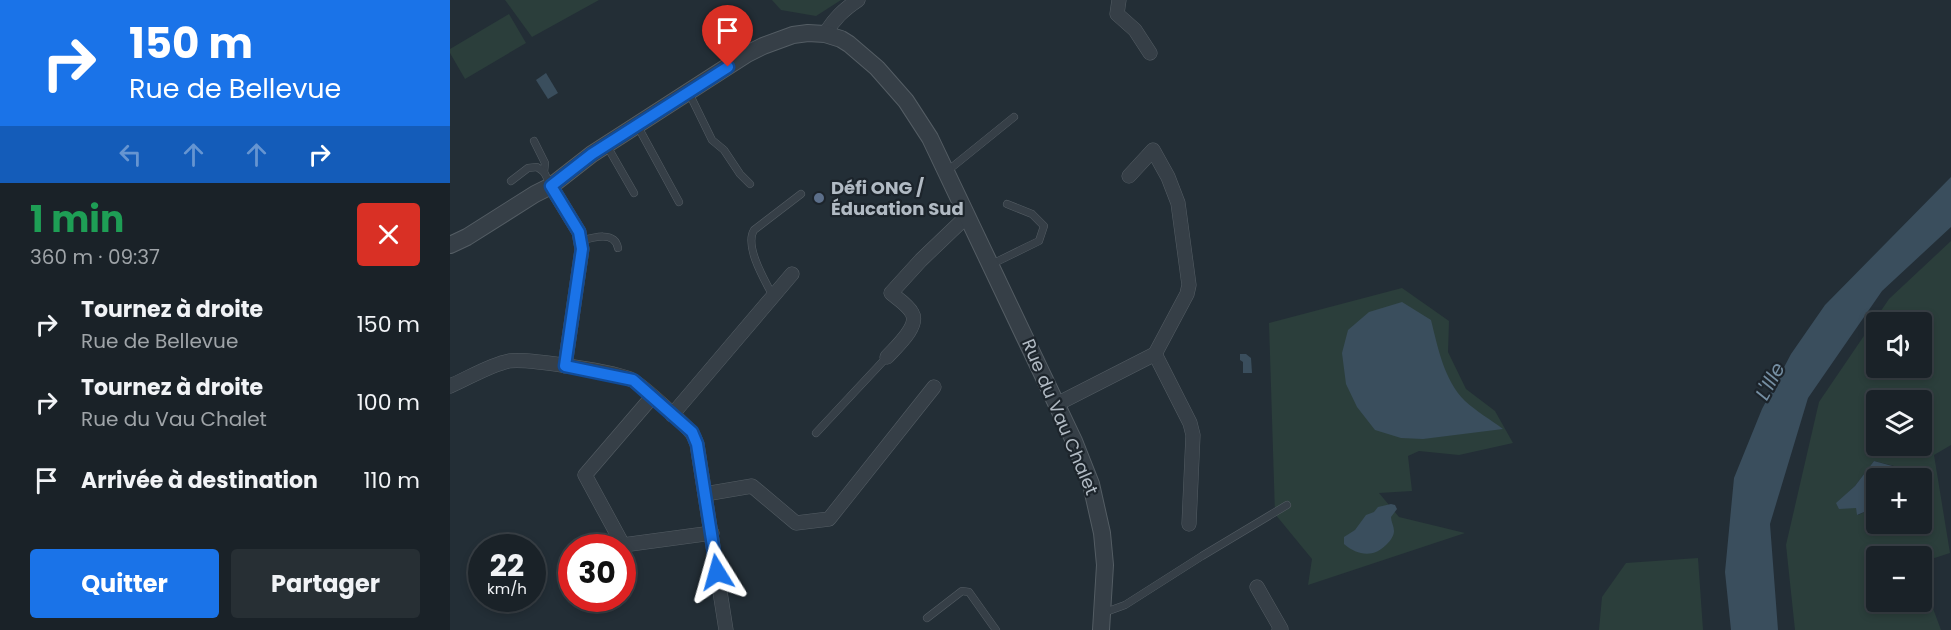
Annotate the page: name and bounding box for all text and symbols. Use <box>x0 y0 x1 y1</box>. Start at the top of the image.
pin <box>702 5 753 67</box>
text: 150 m <box>129 14 253 73</box>
icon: arrive <box>711 14 744 47</box>
icon: right <box>30 24 108 102</box>
text: Rue de Bellevue <box>129 70 341 107</box>
icon: left <box>114 138 147 171</box>
icon: ahead <box>177 138 210 171</box>
icon: ahead <box>240 138 273 171</box>
icon: right <box>303 138 336 171</box>
place label: Défi ONG / Éducation Sud <box>831 175 964 221</box>
marker: Défi ONG / Éducation Sud <box>812 191 826 205</box>
text: 1 min <box>30 194 124 245</box>
button: close <box>357 203 420 266</box>
text: 360 m · 09:37 <box>30 243 160 271</box>
text: Tournez à droite <box>81 294 263 325</box>
icon: right <box>30 308 63 341</box>
text: 150 m <box>357 309 420 340</box>
map controls <box>1866 312 1932 612</box>
button: sound <box>1866 312 1932 378</box>
text: Rue de Bellevue <box>81 327 238 355</box>
street label: Rue du Vau Chalet <box>1016 335 1105 499</box>
water label: L'Ille <box>1748 357 1792 405</box>
text: Tournez à droite <box>81 372 263 403</box>
icon: right <box>30 386 63 419</box>
text: 100 m <box>357 387 420 418</box>
button: layers <box>1866 390 1932 456</box>
text: Rue du Vau Chalet <box>81 405 267 433</box>
icon: arrive <box>30 464 63 497</box>
text: Arrivée à destination <box>81 465 318 496</box>
text: 110 m <box>364 465 420 496</box>
button: + <box>1866 468 1932 534</box>
speed limit sign: 30 <box>558 534 636 612</box>
position arrow <box>685 540 749 604</box>
text: 22 <box>490 544 524 587</box>
button: − <box>1866 546 1932 612</box>
button: Quitter <box>30 549 219 618</box>
button: Partager <box>231 549 420 618</box>
text: km/h <box>487 578 527 599</box>

